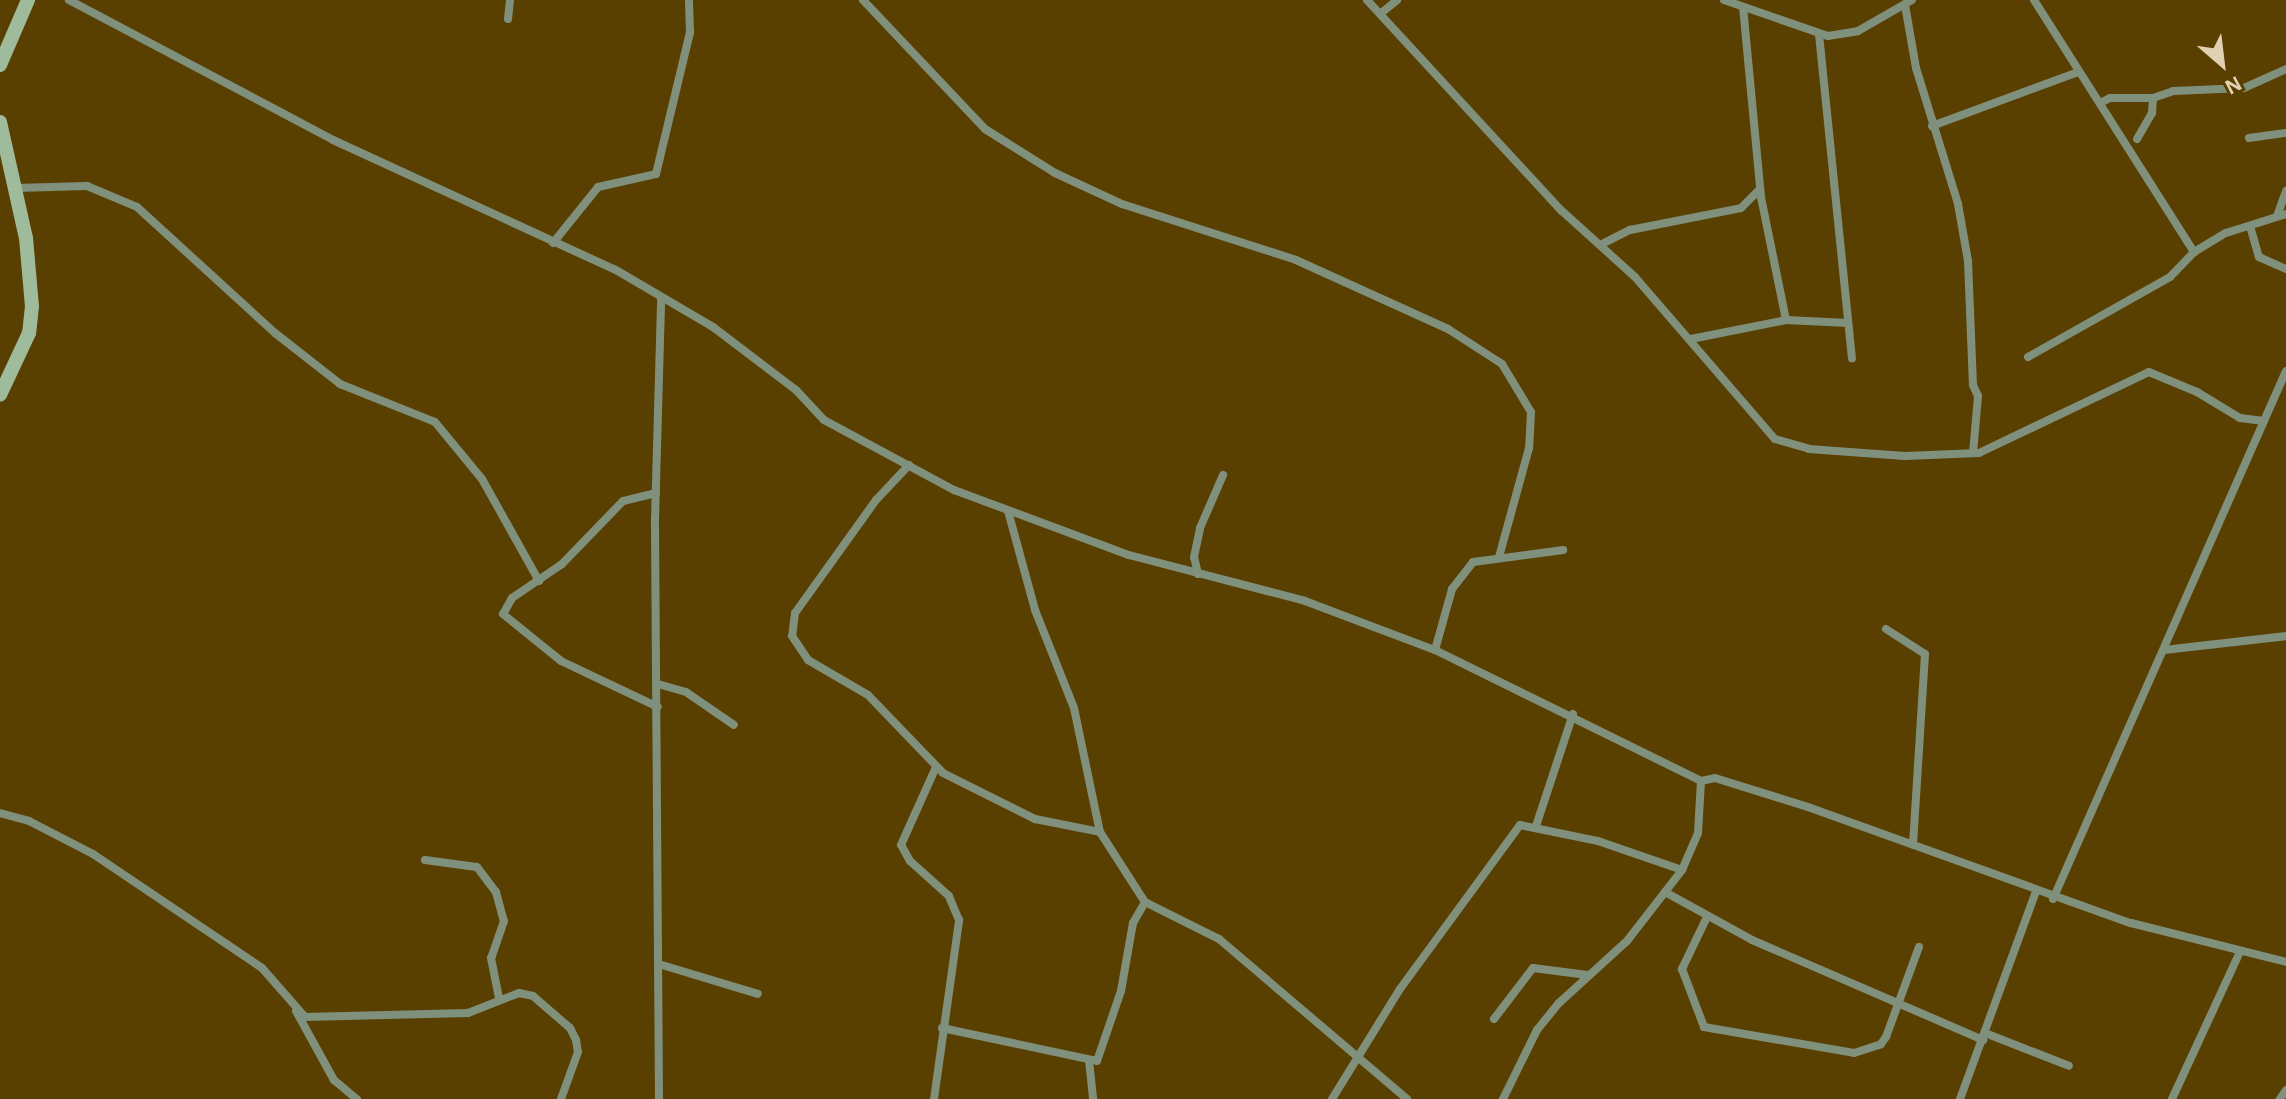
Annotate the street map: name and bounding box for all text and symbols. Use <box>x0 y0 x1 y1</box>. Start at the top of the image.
north arrow <box>2182 24 2262 104</box>
text: N <box>2221 72 2245 98</box>

